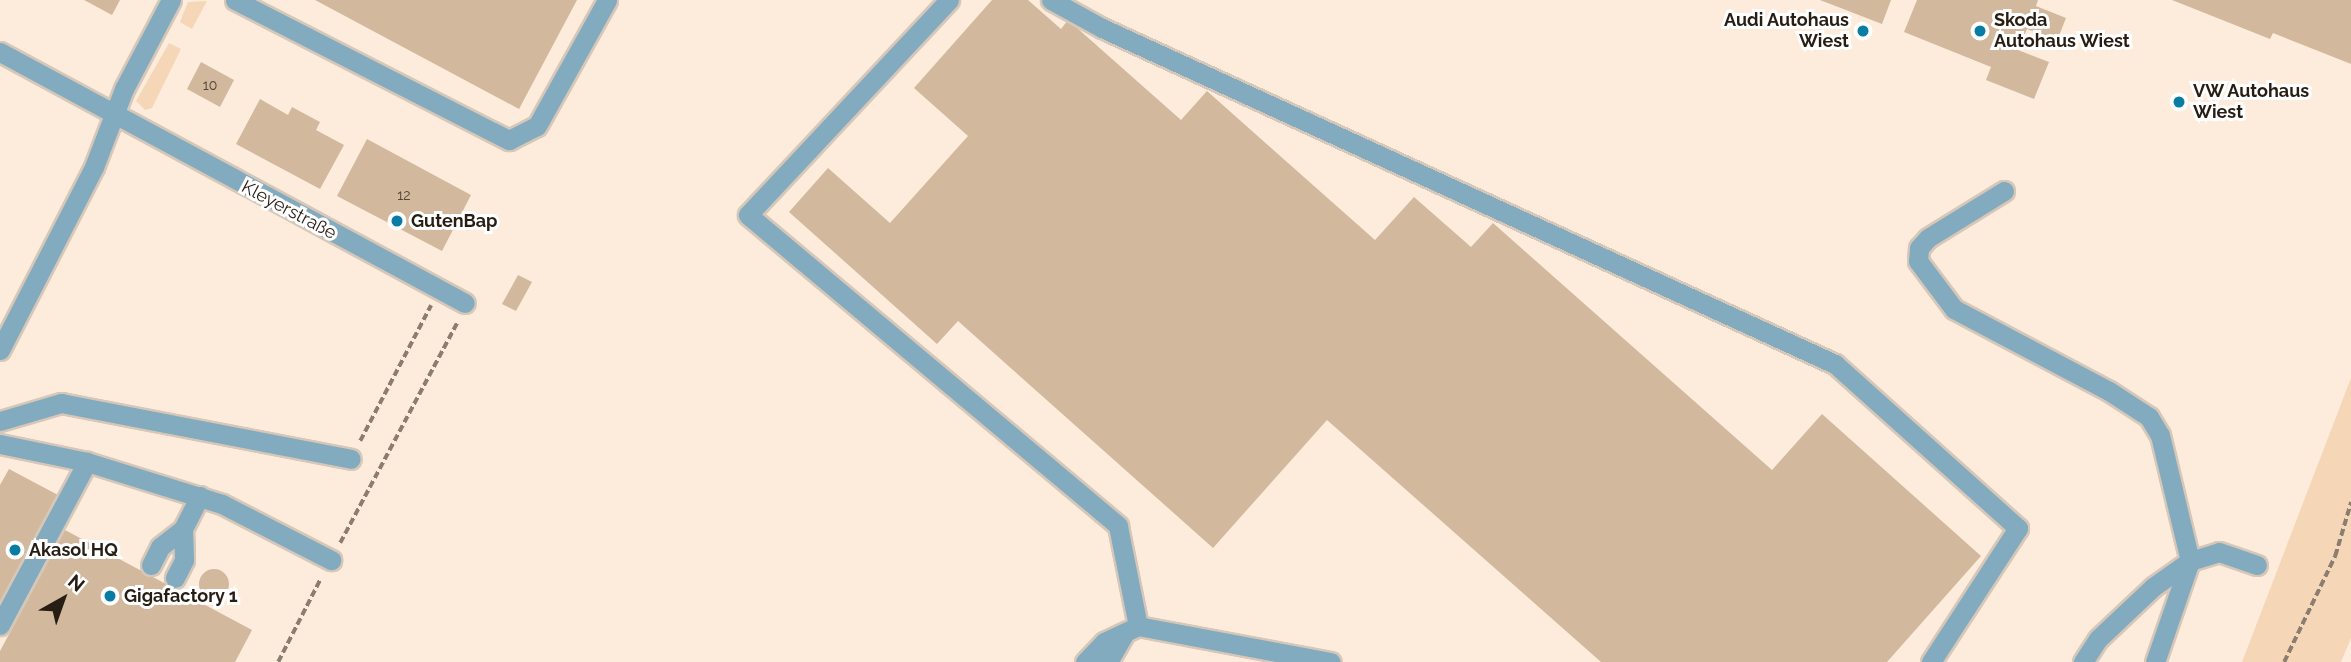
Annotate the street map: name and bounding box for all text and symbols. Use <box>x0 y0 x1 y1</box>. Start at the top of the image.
place label: Audi Autohaus Wiest <box>1723 10 1849 52</box>
place label: Skoda Autohaus Wiest <box>1994 10 2130 52</box>
marker: Audi Autohaus Wiest <box>1855 23 1871 39</box>
marker: Skoda Autohaus Wiest <box>1972 23 1988 39</box>
house number: 10 <box>203 77 217 93</box>
place label: VW Autohaus Wiest <box>2193 81 2310 124</box>
marker: VW Autohaus Wiest <box>2171 94 2187 110</box>
street label: Kleyerstraße <box>238 176 340 244</box>
house number: 12 <box>397 187 411 203</box>
place label: GutenBap <box>411 210 498 232</box>
marker: GutenBap <box>389 213 405 229</box>
place label: Akasol HQ <box>29 539 118 561</box>
marker: Akasol HQ <box>7 542 23 558</box>
north arrow <box>28 564 98 634</box>
text: N <box>64 570 89 596</box>
place label: Gigafactory 1 <box>124 585 238 607</box>
marker: Gigafactory 1 <box>102 588 118 604</box>

